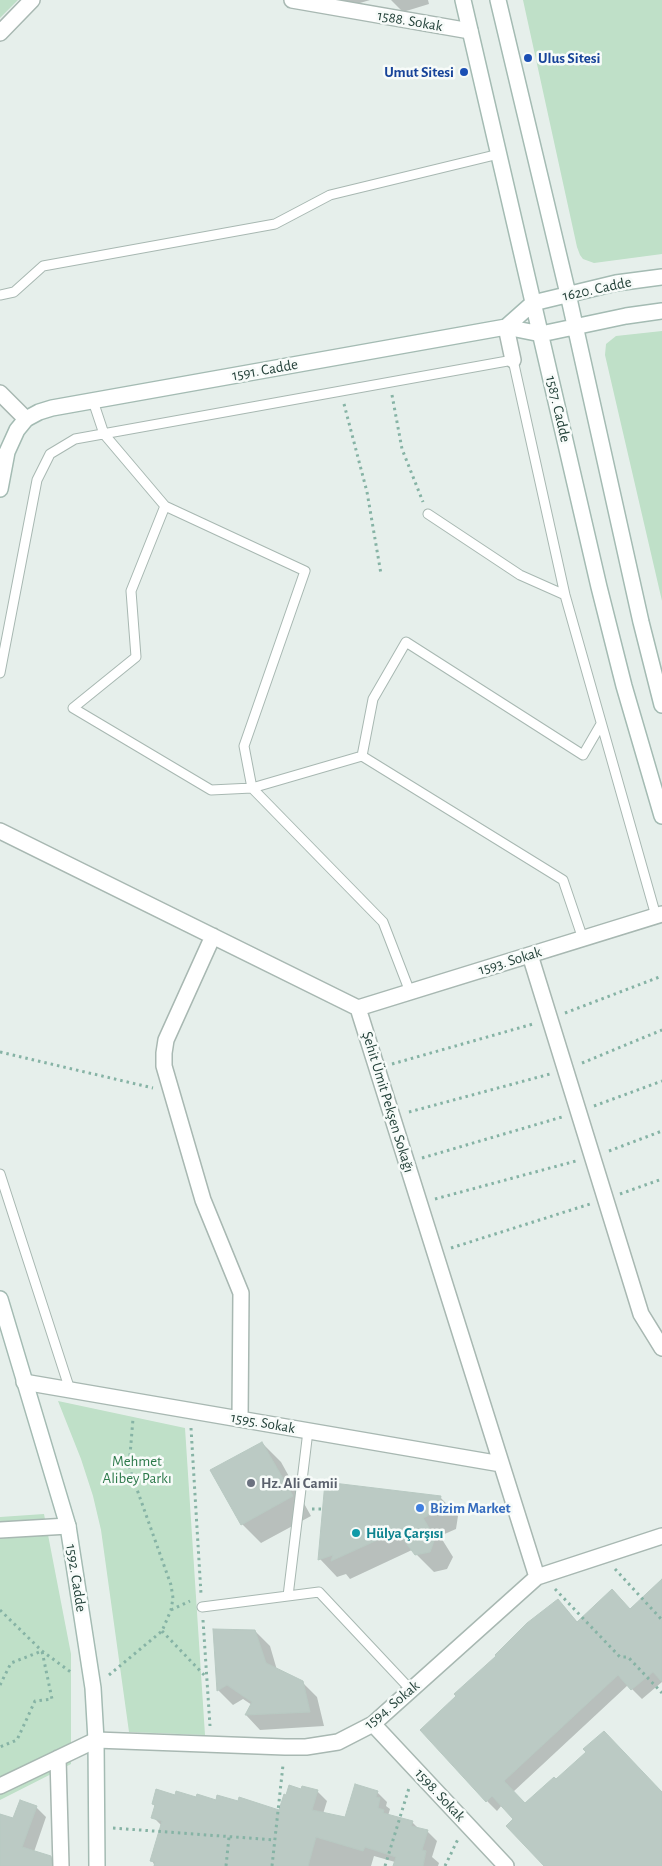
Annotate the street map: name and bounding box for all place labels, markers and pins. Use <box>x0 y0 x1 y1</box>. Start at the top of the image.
place label: Ulus Sitesi <box>538 49 600 67</box>
marker: Ulus Sitesi <box>522 52 534 64</box>
place label: Umut Sitesi <box>384 63 454 81</box>
marker: Umut Sitesi <box>458 66 470 78</box>
place label: Hz. Ali Camii <box>261 1474 338 1492</box>
marker: Hz. Ali Camii <box>245 1477 257 1489</box>
place label: Bizim Market <box>430 1499 511 1517</box>
marker: Bizim Market <box>414 1502 426 1514</box>
place label: Hülya Çarşısı <box>366 1524 444 1542</box>
marker: Hülya Çarşısı <box>350 1527 362 1539</box>

